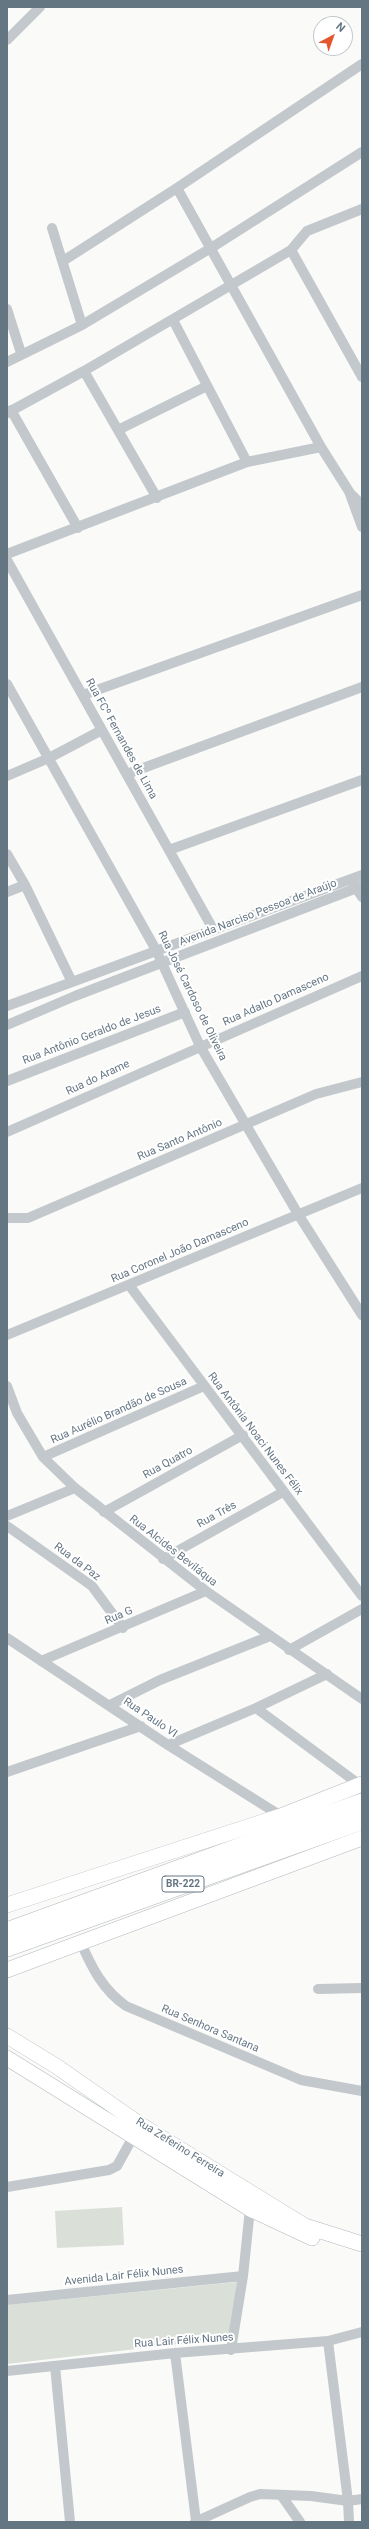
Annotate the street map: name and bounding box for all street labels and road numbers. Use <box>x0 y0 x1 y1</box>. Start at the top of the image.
street label: Rua FCº Fernandes de Lima <box>82 676 160 802</box>
street label: Avenida Narciso Pessoa de Araújo <box>177 877 339 949</box>
street label: Rua José Cardoso de Oliveira <box>155 929 229 1063</box>
street label: Rua Adalto Damasceno <box>221 971 331 1029</box>
street label: Rua Antônio Geraldo de Jesus <box>21 1002 163 1068</box>
street label: Rua do Arame <box>64 1057 132 1099</box>
street label: Rua Santo Antônio <box>136 1116 224 1164</box>
street label: Rua Coronel João Damasceno <box>109 1216 251 1286</box>
street label: Rua Antônia Noaci Nunes Félix <box>205 1370 305 1498</box>
street label: Rua Aurélio Brandão de Sousa <box>49 1375 189 1447</box>
street label: Rua Quatro <box>141 1444 195 1482</box>
street label: Rua Três <box>195 1499 239 1531</box>
street label: Rua Alcides Beviláqua <box>126 1513 220 1589</box>
street label: Rua da Paz <box>51 1540 103 1584</box>
street label: Rua G <box>103 1604 135 1628</box>
street label: Rua Paulo VI <box>121 1695 179 1741</box>
road number: BR-222 <box>162 1876 204 1892</box>
street label: Rua Senhora Santana <box>159 2002 261 2056</box>
street label: Rua Zeferino Ferreira <box>133 2115 227 2181</box>
street label: Avenida Lair Félix Nunes <box>64 2263 184 2289</box>
street label: Rua Lair Félix Nunes <box>134 2331 234 2351</box>

